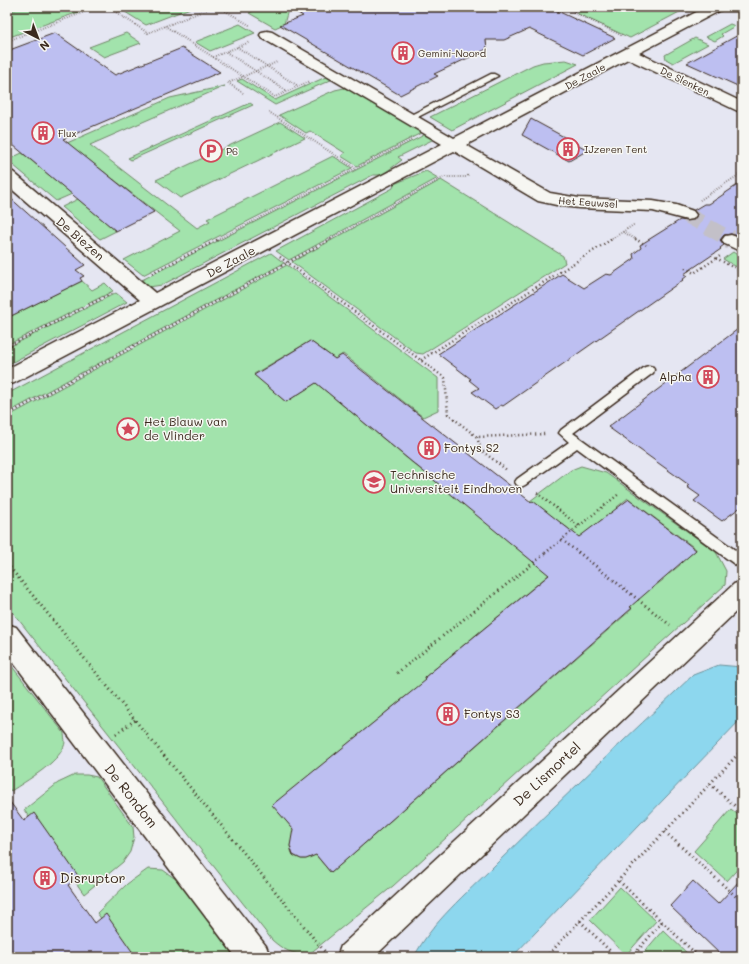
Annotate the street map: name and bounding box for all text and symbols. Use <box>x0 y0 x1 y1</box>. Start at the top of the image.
north arrow <box>18 18 58 58</box>
text: N <box>37 37 53 54</box>
building icon: Gemini-Noord <box>390 40 416 66</box>
place label: Gemini-Noord <box>418 46 486 60</box>
street label: De Zaale <box>562 59 608 93</box>
street label: De Slenken <box>658 63 712 99</box>
building icon: Flux <box>30 120 56 146</box>
place label: Flux <box>58 126 77 140</box>
building icon: IJzeren Tent <box>555 136 581 162</box>
parking icon: P6 <box>198 138 224 164</box>
place label: IJzeren Tent <box>584 142 647 156</box>
place label: P6 <box>226 144 238 158</box>
street label: Het Eeuwsel <box>558 193 618 211</box>
street label: De Biezen <box>53 213 108 264</box>
street label: De Zaale <box>203 242 258 281</box>
building icon: Alpha <box>695 364 721 390</box>
place label: Alpha <box>659 368 692 384</box>
place label: Het Blauw van de Vlinder <box>144 413 227 443</box>
place icon: Het Blauw van de Vlinder <box>115 416 141 442</box>
building icon: Fontys S2 <box>416 435 442 461</box>
place label: Fontys S2 <box>444 439 499 455</box>
place label: Technische Universiteit Eindhoven <box>390 466 522 496</box>
school or university icon: Technische Universiteit Eindhoven <box>361 469 387 495</box>
building icon: Fontys S3 <box>435 701 461 727</box>
place label: Fontys S3 <box>464 705 519 721</box>
street label: De Lismortel <box>509 737 585 810</box>
street label: De Rondom <box>100 760 162 832</box>
building icon: Disruptor <box>32 865 58 891</box>
place label: Disruptor <box>60 868 126 887</box>

